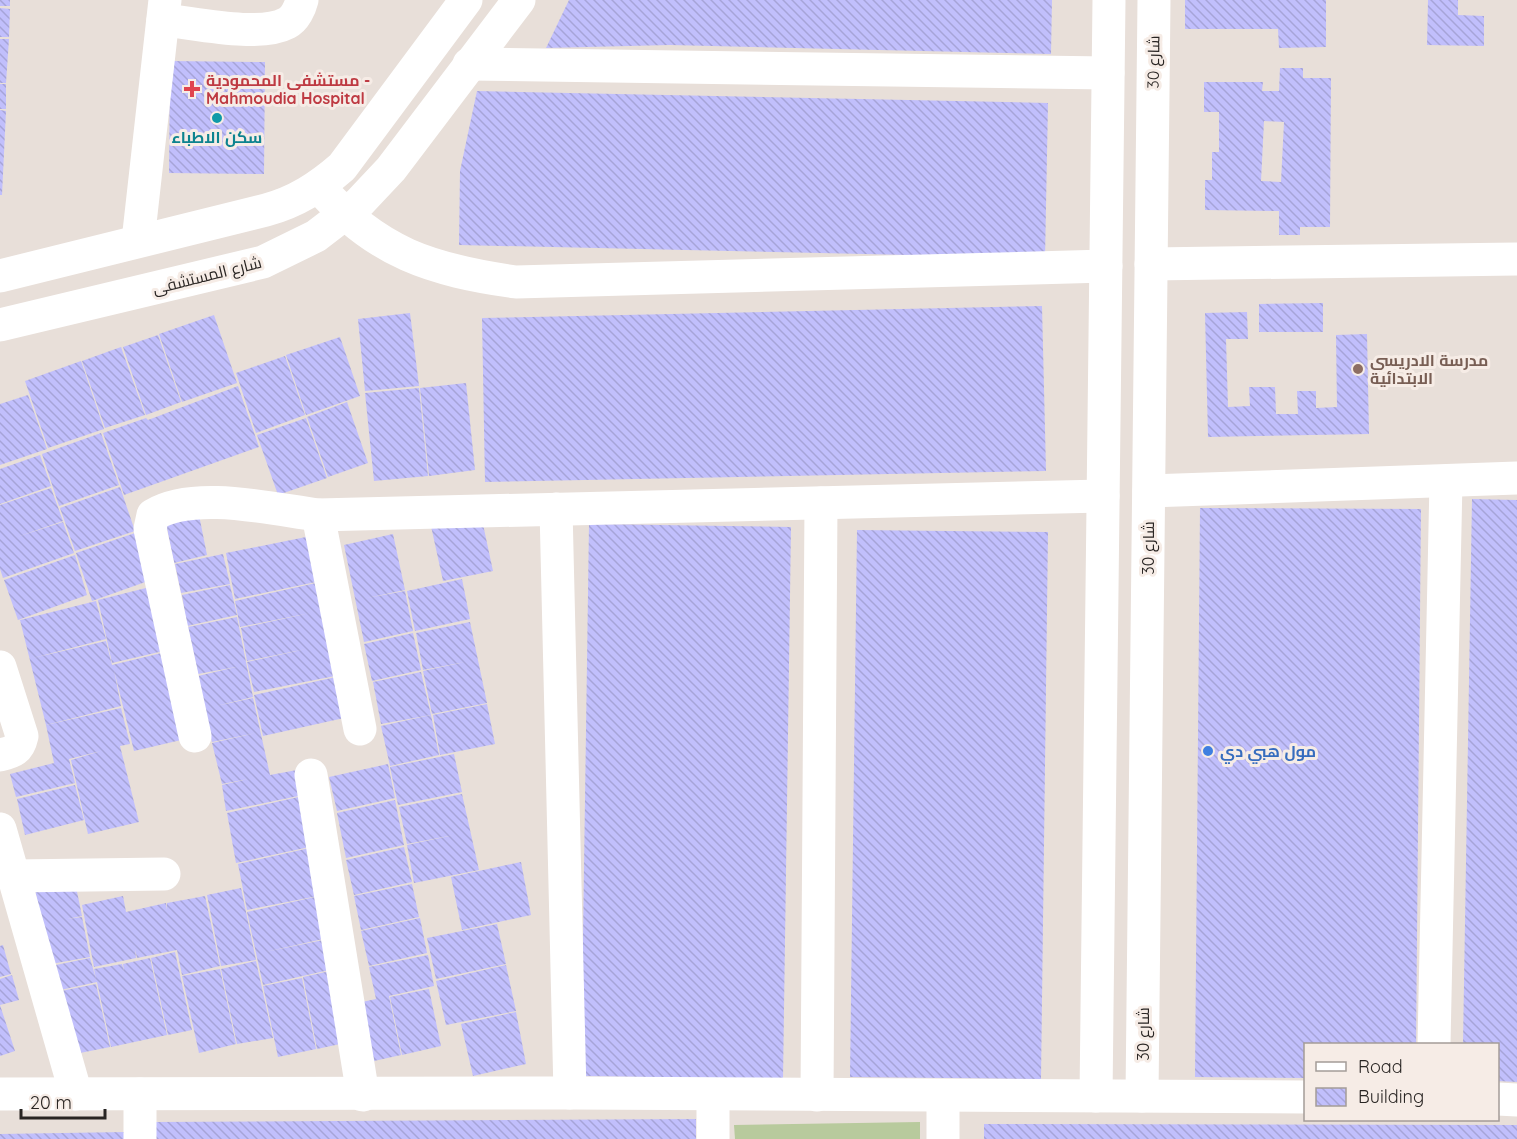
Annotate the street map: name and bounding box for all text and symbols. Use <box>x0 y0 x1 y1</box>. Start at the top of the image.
street label: شارع 30 <box>1143 35 1165 89</box>
place label: مستشفى المحمودية - Mahmoudia Hospital <box>206 70 370 108</box>
marker: مستشفى المحمودية - Mahmoudia Hospital <box>183 80 201 98</box>
marker: سكن الاطباء <box>210 111 224 125</box>
place label: سكن الاطباء <box>172 127 262 147</box>
street label: شارع المستشفى <box>151 252 264 300</box>
place label: مدرسة الادريسي الابتدائية <box>1370 350 1488 388</box>
marker: مدرسة الادريسي الابتدائية <box>1351 362 1365 376</box>
street label: شارع 30 <box>1138 521 1160 575</box>
place label: مول هبي دي <box>1220 741 1316 764</box>
marker: مول هبي دي <box>1201 744 1215 758</box>
street label: شارع 30 <box>1133 1007 1155 1061</box>
legend <box>1304 1043 1499 1121</box>
text: Road <box>1358 1055 1403 1078</box>
scale bar <box>21 1082 105 1120</box>
text: Building <box>1358 1085 1424 1108</box>
text: 20 m <box>30 1091 72 1114</box>

